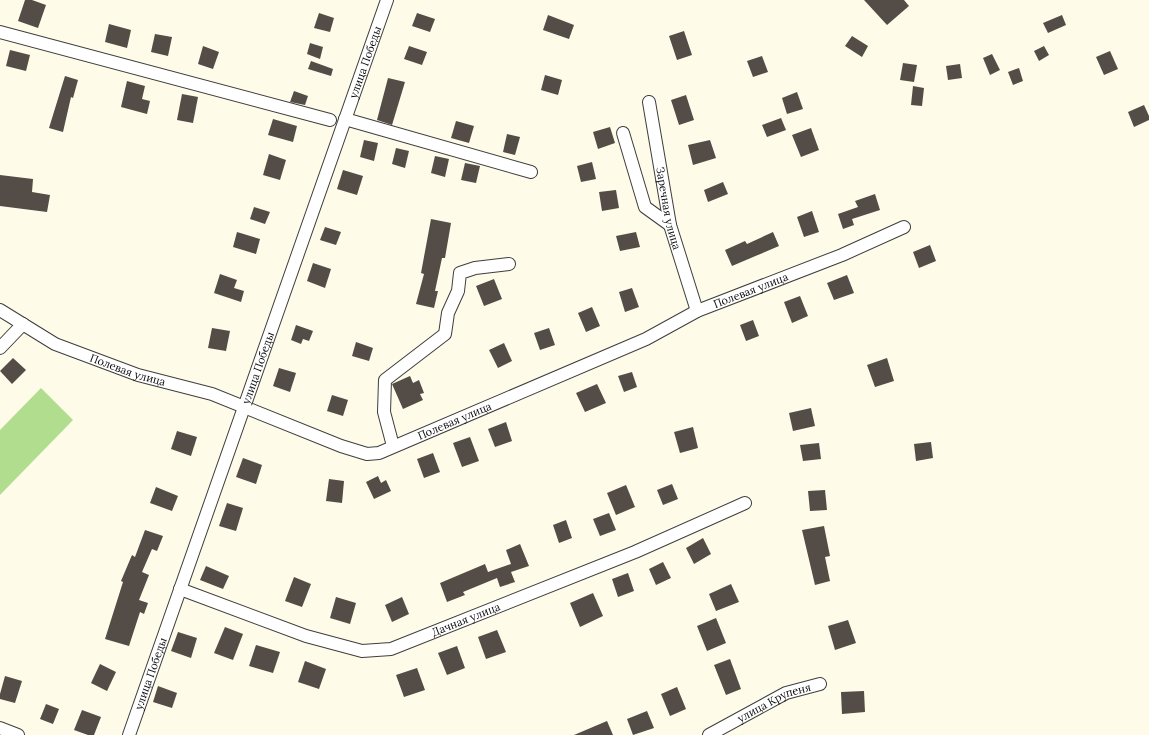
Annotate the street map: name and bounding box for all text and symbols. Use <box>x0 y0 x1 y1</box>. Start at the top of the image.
street label: улица Победы <box>346 24 384 100</box>
street label: Заречная улица <box>653 166 684 252</box>
street label: Полевая улица <box>711 269 790 311</box>
street label: улица Победы <box>239 330 277 406</box>
street label: Полевая улица <box>88 351 167 389</box>
street label: Полевая улица <box>415 399 494 443</box>
street label: Дачная улица <box>429 599 502 639</box>
street label: улица Победы <box>131 636 170 712</box>
street label: улица Крупеня <box>735 680 812 725</box>

